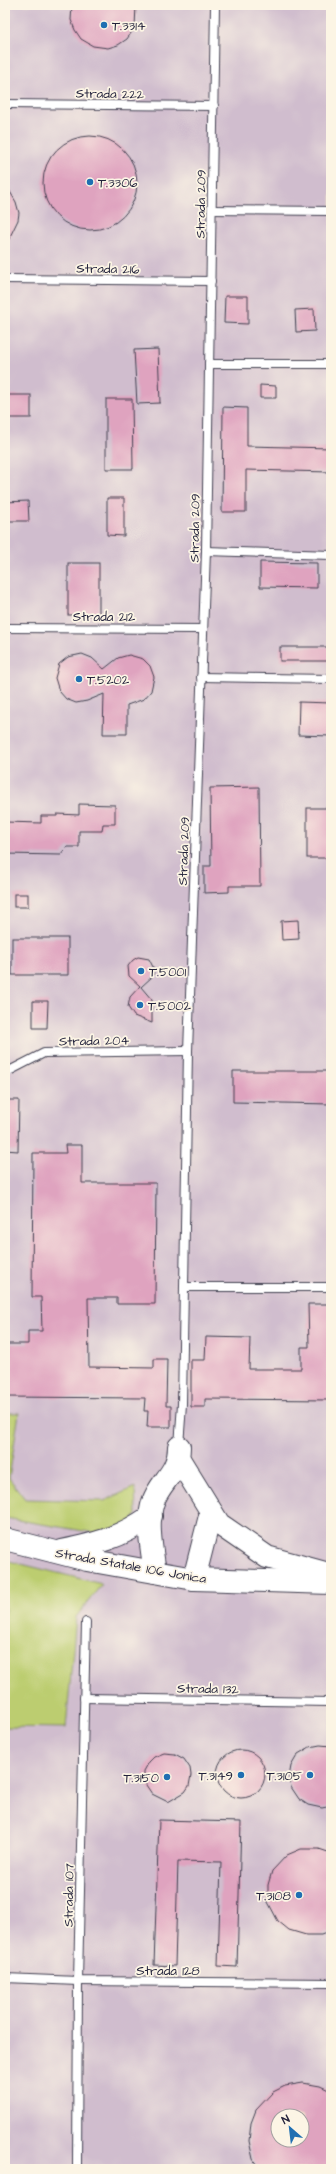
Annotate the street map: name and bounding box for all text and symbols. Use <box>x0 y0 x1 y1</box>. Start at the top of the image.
place label: T.3314 <box>112 17 146 35</box>
marker: T.3314 <box>99 20 109 30</box>
street label: Strada 222 <box>76 84 145 104</box>
street label: Strada 209 <box>191 169 211 239</box>
place label: T.3306 <box>98 174 138 192</box>
marker: T.3306 <box>85 177 95 187</box>
street label: Strada 216 <box>76 259 140 279</box>
street label: Strada 209 <box>185 493 205 563</box>
street label: Strada 212 <box>73 608 136 626</box>
place label: T.5202 <box>87 671 130 689</box>
marker: T.5202 <box>74 674 84 684</box>
street label: Strada 209 <box>174 816 194 886</box>
place label: T.5001 <box>149 963 187 981</box>
marker: T.5001 <box>136 966 146 976</box>
place label: T.5002 <box>148 997 192 1015</box>
marker: T.5002 <box>135 1000 145 1010</box>
street label: Strada 204 <box>59 1031 130 1051</box>
street label: Strada Statale 106 Jonica <box>54 1544 208 1588</box>
street label: Strada 132 <box>177 1679 239 1699</box>
place label: T.3149 <box>199 1767 233 1785</box>
place label: T.3105 <box>266 1767 302 1785</box>
place label: T.3150 <box>123 1769 159 1787</box>
marker: T.3149 <box>236 1770 246 1780</box>
marker: T.3105 <box>305 1770 315 1780</box>
marker: T.3150 <box>162 1772 172 1782</box>
street label: Strada 107 <box>59 1863 79 1927</box>
place label: T.3108 <box>256 1887 292 1905</box>
marker: T.3108 <box>294 1890 304 1900</box>
street label: Strada 128 <box>136 1962 200 1980</box>
north arrow <box>270 2108 310 2148</box>
text: N <box>279 2111 292 2128</box>

